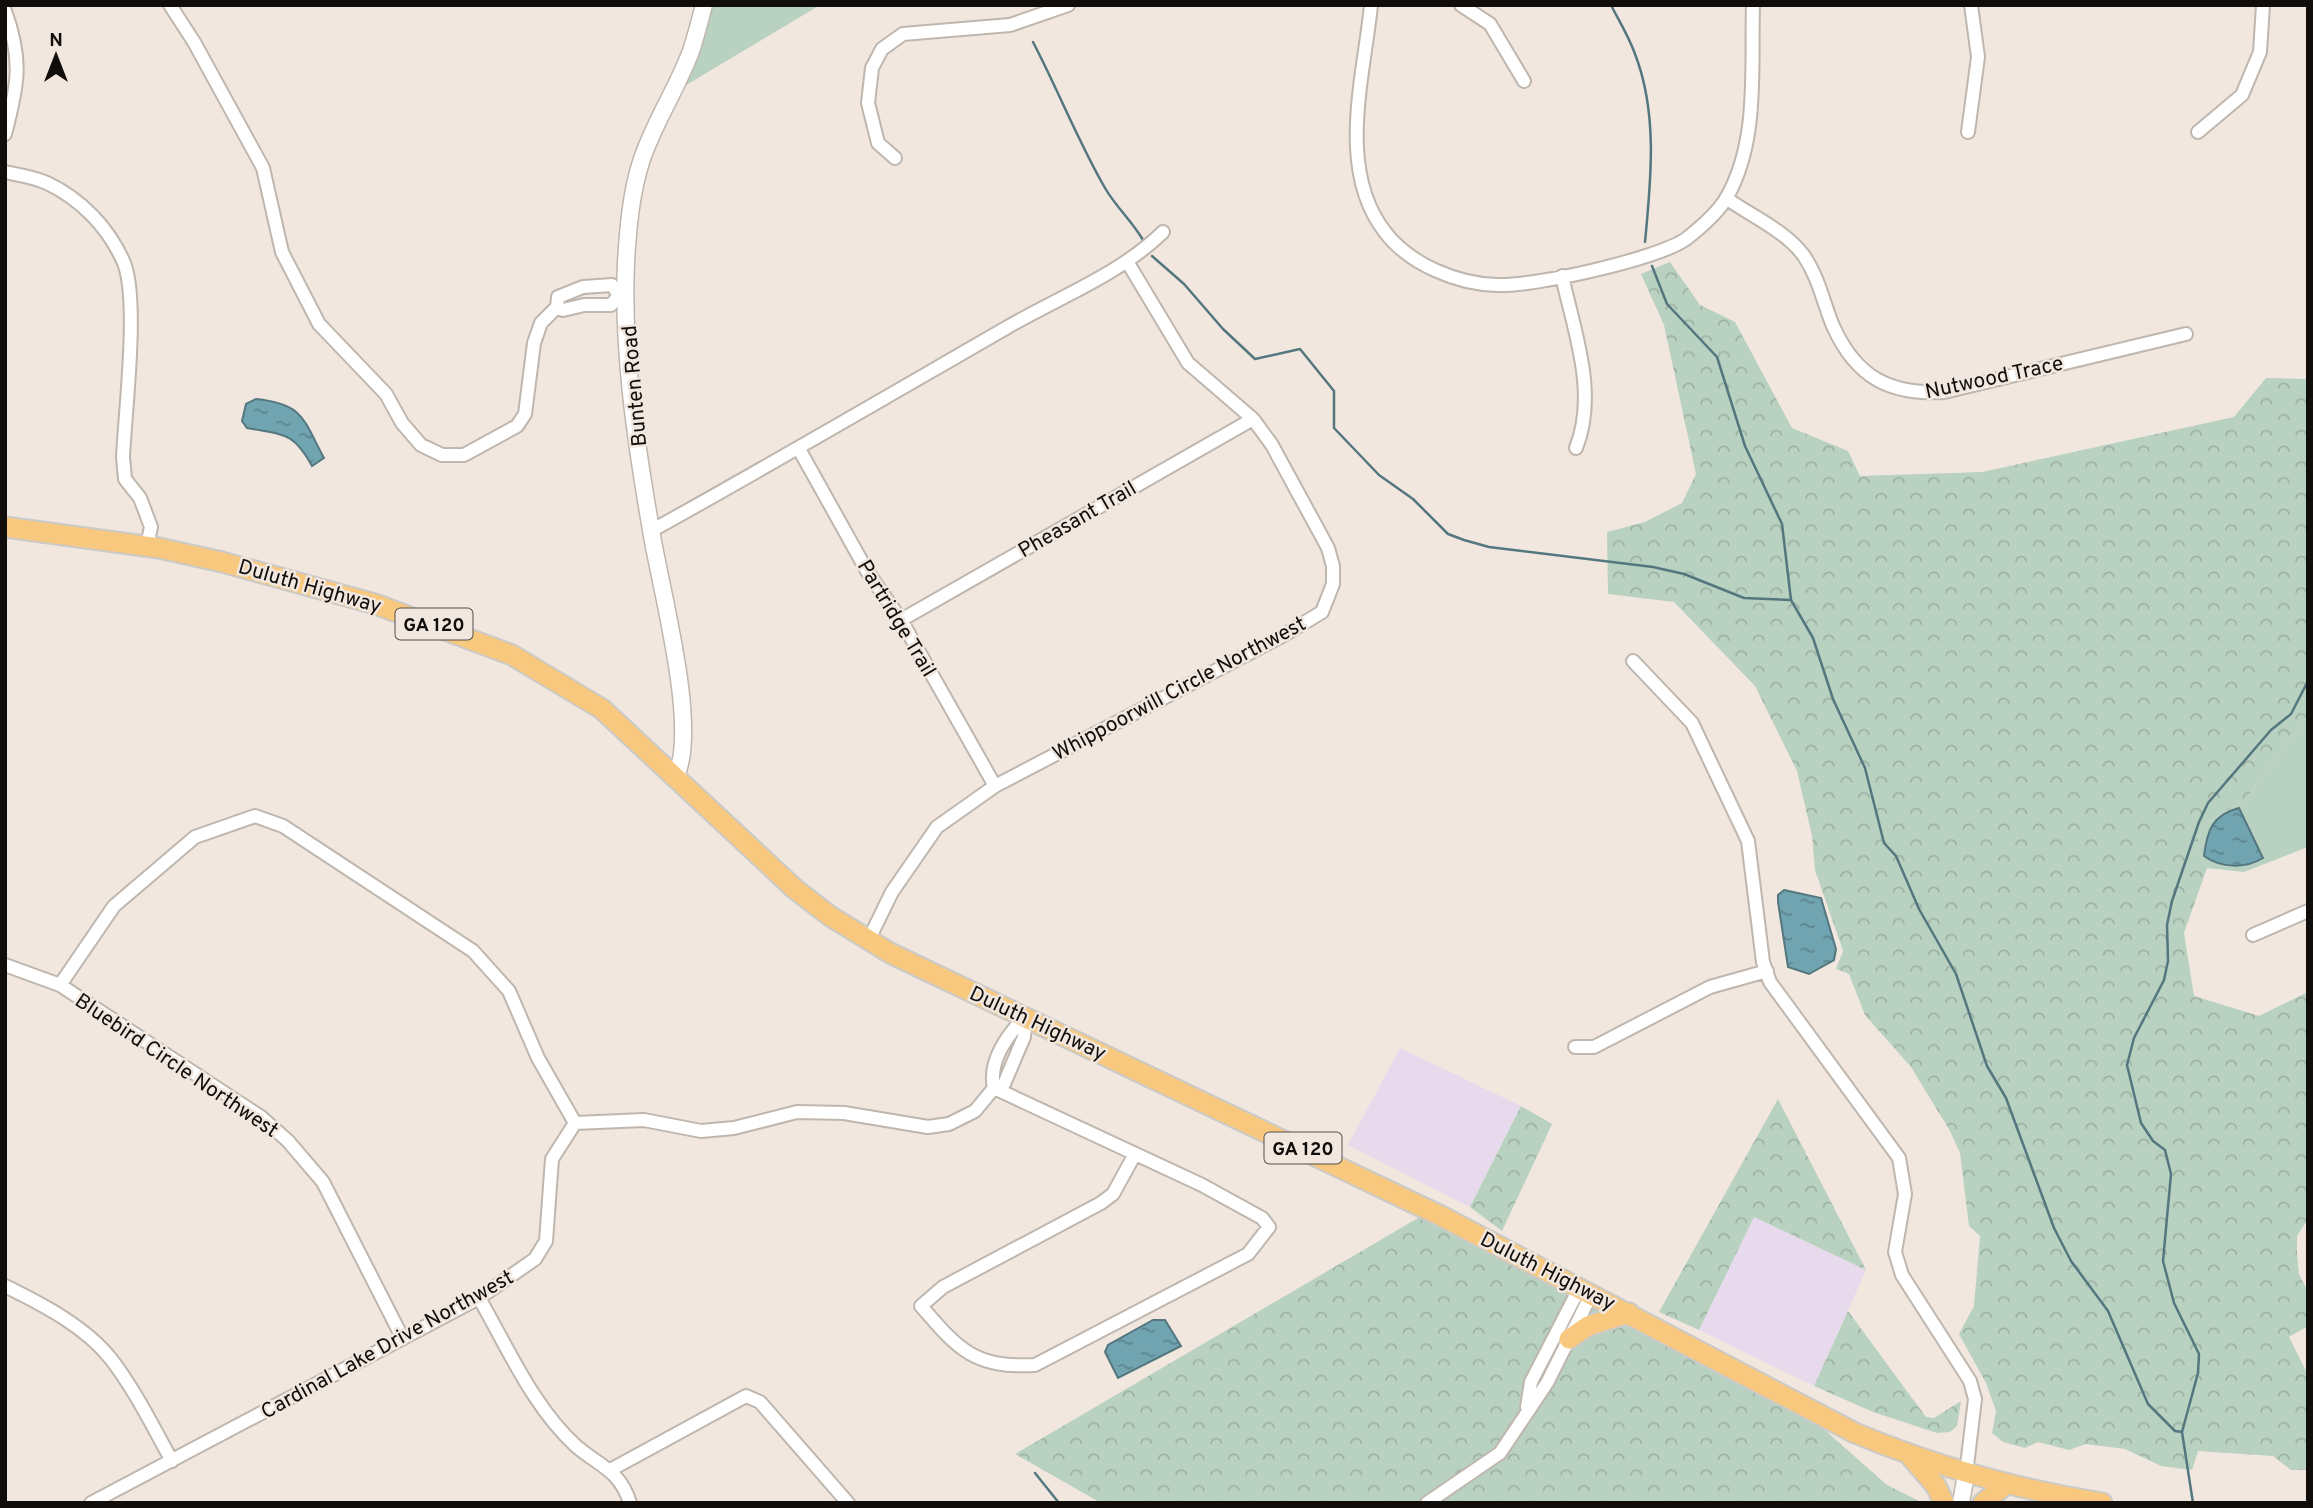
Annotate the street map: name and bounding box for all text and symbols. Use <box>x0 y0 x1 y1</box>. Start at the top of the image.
north arrow <box>21 21 91 91</box>
text: N <box>49 29 63 53</box>
street label: Bunten Road <box>617 324 654 448</box>
street label: Nutwood Trace <box>1923 351 2066 406</box>
street label: Pheasant Trail <box>1014 476 1142 565</box>
street label: Duluth Highway <box>235 554 385 621</box>
street label: Partridge Trail <box>850 555 941 682</box>
road number: GA 120 <box>396 608 472 639</box>
street label: Whippoorwill Circle Northwest <box>1048 611 1311 768</box>
street label: Duluth Highway <box>965 981 1110 1068</box>
street label: Bluebird Circle Northwest <box>69 988 283 1145</box>
road number: GA 120 <box>1264 1132 1342 1164</box>
street label: Duluth Highway <box>1475 1227 1619 1318</box>
street label: Cardinal Lake Drive Northwest <box>257 1264 519 1426</box>

